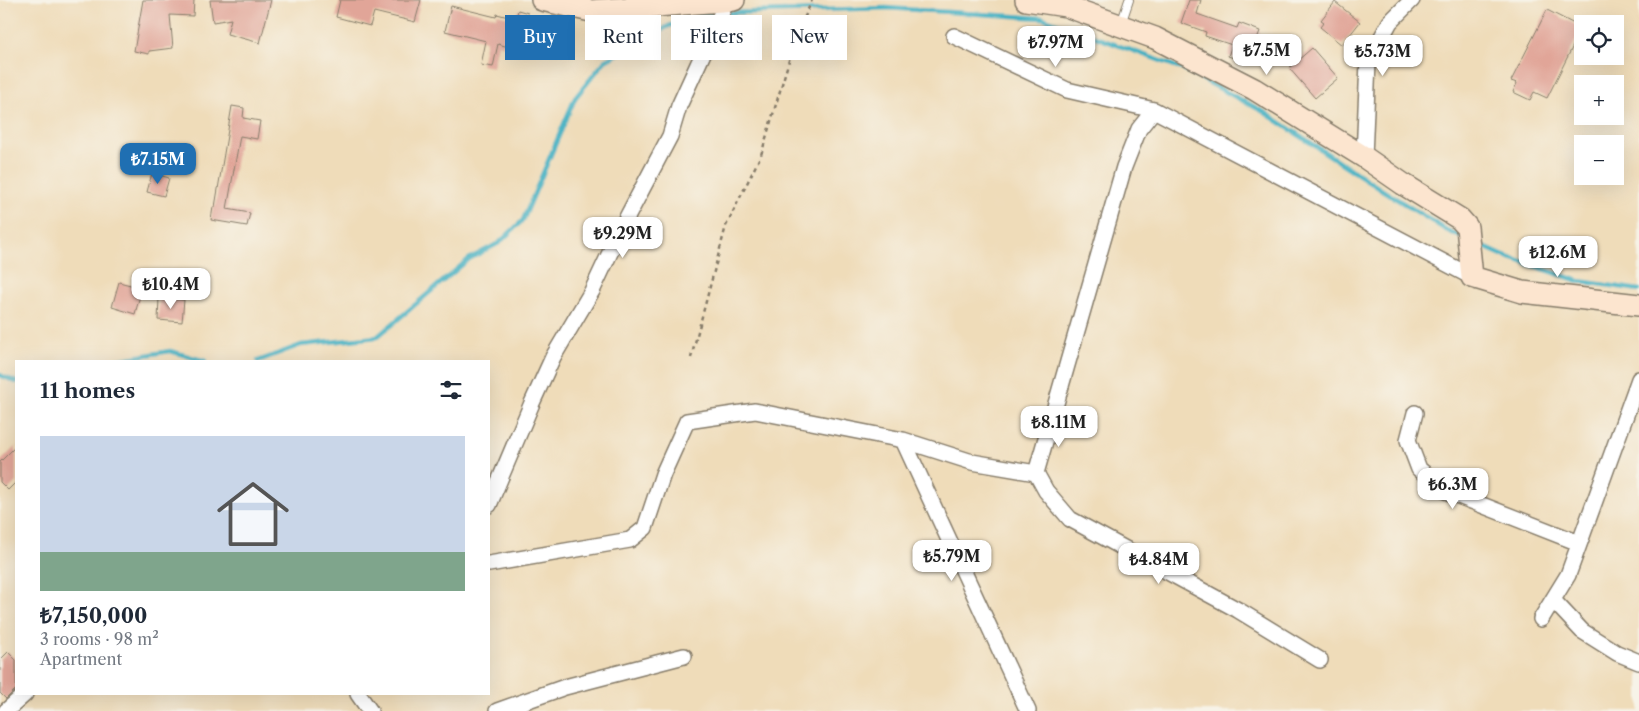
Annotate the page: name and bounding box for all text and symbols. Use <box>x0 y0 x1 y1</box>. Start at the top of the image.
chip: Buy <box>505 15 575 60</box>
chip: Rent <box>585 15 661 60</box>
chip: Filters <box>671 15 762 60</box>
chip: New <box>772 15 847 60</box>
map controls <box>1574 15 1624 185</box>
button: locate <box>1574 15 1624 65</box>
pin: ₺7.97M <box>1015 26 1097 68</box>
text: ₺7.97M <box>1028 32 1084 52</box>
pin: ₺7.5M <box>1232 34 1302 76</box>
pin: ₺5.73M <box>1342 34 1424 77</box>
text: ₺7.5M <box>1244 40 1290 60</box>
text: ₺5.73M <box>1355 41 1411 61</box>
button: + <box>1574 75 1624 125</box>
button: − <box>1574 135 1624 185</box>
pin: ₺7.15M <box>117 142 199 185</box>
text: ₺7.15M <box>131 149 185 169</box>
pin: ₺9.29M <box>582 216 664 259</box>
text: ₺9.29M <box>594 223 652 243</box>
pin: ₺12.6M <box>1517 236 1599 278</box>
text: ₺12.6M <box>1530 242 1586 262</box>
pin: ₺10.4M <box>130 268 212 310</box>
text: ₺10.4M <box>142 274 200 294</box>
icon: filters <box>437 376 465 404</box>
text: 11 homes <box>40 378 135 403</box>
pin: ₺8.11M <box>1018 406 1100 448</box>
text: ₺8.11M <box>1032 412 1086 432</box>
pin: ₺6.3M <box>1418 468 1488 510</box>
icon: home <box>208 469 298 559</box>
text: ₺6.3M <box>1428 474 1478 494</box>
pin: ₺5.79M <box>911 540 993 582</box>
pin: ₺4.84M <box>1118 542 1200 585</box>
text: ₺5.79M <box>923 546 981 566</box>
text: ₺4.84M <box>1129 549 1189 569</box>
text: ₺7,150,000 <box>40 603 147 628</box>
text: 3 rooms · 98 m² <box>40 629 159 649</box>
text: Apartment <box>40 649 122 669</box>

